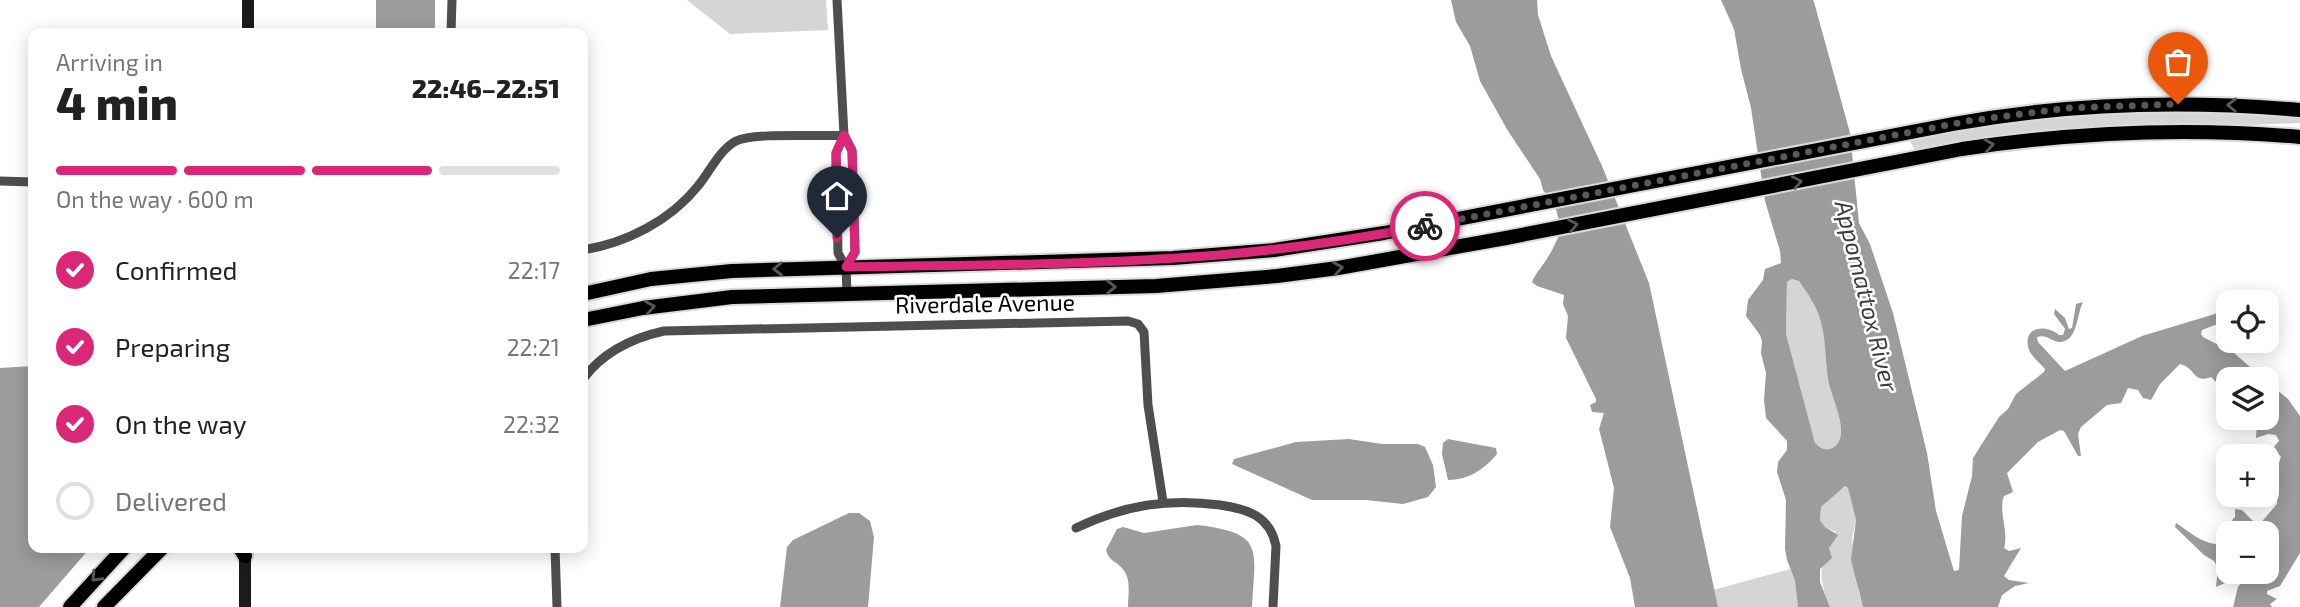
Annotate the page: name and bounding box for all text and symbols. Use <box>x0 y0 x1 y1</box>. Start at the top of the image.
pin <box>2148 32 2208 104</box>
icon: bag <box>2159 43 2197 81</box>
text: Arriving in <box>56 48 163 76</box>
text: 22:46–22:51 <box>412 72 560 103</box>
text: 4 min <box>56 74 178 129</box>
one-way arrow <box>2226 97 2237 112</box>
one-way arrow <box>1983 138 1995 153</box>
pin <box>807 166 867 238</box>
one-way arrow <box>1791 175 1803 190</box>
icon: home <box>818 177 856 215</box>
text: On the way · 600 m <box>56 185 254 213</box>
courier <box>1390 191 1460 261</box>
water label: Appomattox River <box>1829 196 1905 395</box>
icon: bike <box>1406 207 1444 245</box>
one-way arrow <box>1567 218 1579 233</box>
icon: check <box>56 251 94 289</box>
text: Confirmed <box>115 254 238 285</box>
text: 22:17 <box>508 256 560 284</box>
one-way arrow <box>772 261 783 276</box>
one-way arrow <box>1332 261 1344 276</box>
one-way arrow <box>1107 279 1117 295</box>
street label: Riverdale Avenue <box>895 287 1075 319</box>
map controls <box>2216 290 2279 584</box>
button: locate <box>2216 290 2279 353</box>
one-way arrow <box>644 300 656 315</box>
icon: check <box>56 328 94 366</box>
text: Preparing <box>115 331 230 362</box>
text: 22:21 <box>507 333 560 361</box>
button: layers <box>2216 367 2279 430</box>
icon: check <box>56 405 94 443</box>
text: On the way <box>115 408 246 439</box>
text: 22:32 <box>503 410 560 438</box>
button: + <box>2216 444 2279 507</box>
text: Delivered <box>115 485 227 516</box>
button: − <box>2216 521 2279 584</box>
one-way arrow <box>92 569 105 582</box>

